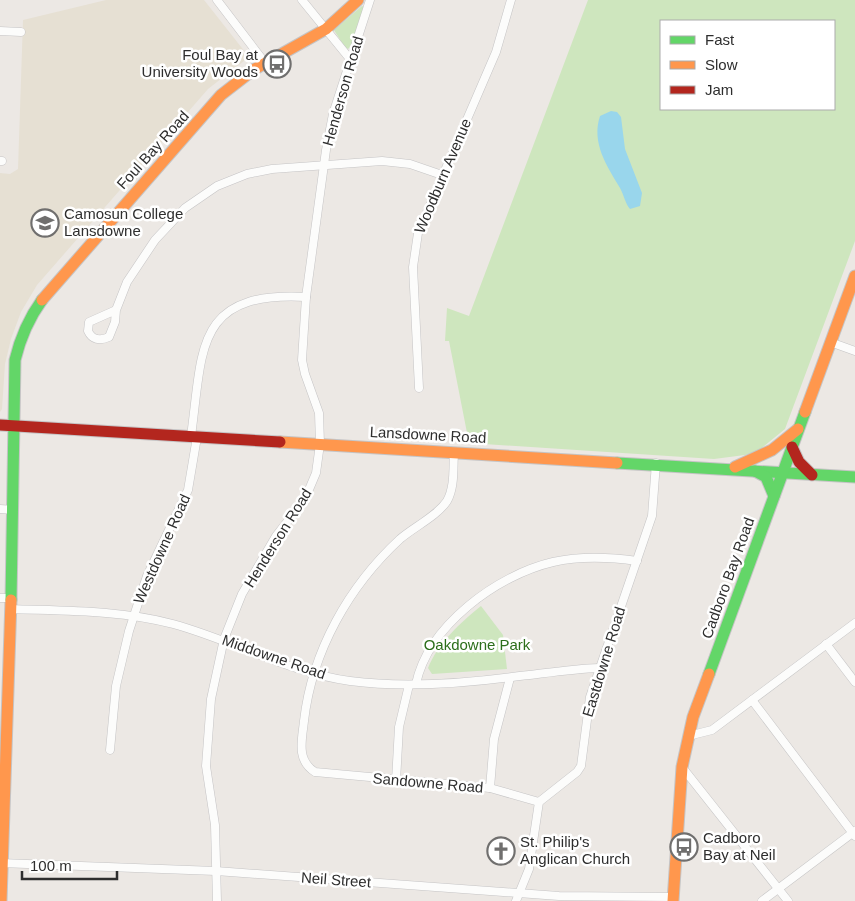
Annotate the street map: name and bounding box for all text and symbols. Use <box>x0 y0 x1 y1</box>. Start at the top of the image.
legend <box>660 20 835 110</box>
text: Fast <box>705 31 735 48</box>
street label: Henderson Road <box>319 34 366 148</box>
place label: Foul Bay at University Woods <box>142 46 259 80</box>
bus stop icon: Foul Bay at University Woods <box>262 49 292 79</box>
text: Slow <box>705 56 738 73</box>
text: Jam <box>705 81 733 98</box>
street label: Foul Bay Road <box>113 107 192 192</box>
street label: Woodburn Avenue <box>411 116 474 236</box>
place label: Camosun College Lansdowne <box>64 205 183 239</box>
school or university icon: Camosun College Lansdowne <box>30 208 60 238</box>
street label: Lansdowne Road <box>369 423 487 446</box>
street label: Henderson Road <box>240 485 315 590</box>
street label: Westdowne Road <box>130 491 193 606</box>
street label: Cadboro Bay Road <box>698 515 757 641</box>
street label: Eastdowne Road <box>579 605 628 719</box>
street label: Middowne Road <box>220 631 328 682</box>
park label: Oakdowne Park <box>424 636 531 653</box>
street label: Sandowne Road <box>372 769 484 796</box>
place label: Cadboro Bay at Neil <box>703 829 776 863</box>
bus stop icon: Cadboro Bay at Neil <box>669 832 699 862</box>
place label: St. Philip's Anglican Church <box>520 833 630 867</box>
church icon: St. Philip's Anglican Church <box>486 836 516 866</box>
scale bar <box>22 848 118 880</box>
text: 100 m <box>30 857 72 874</box>
street label: Neil Street <box>301 869 372 890</box>

